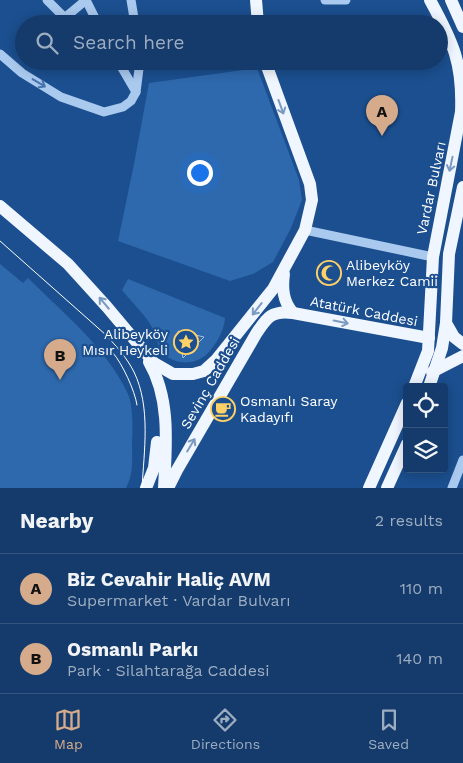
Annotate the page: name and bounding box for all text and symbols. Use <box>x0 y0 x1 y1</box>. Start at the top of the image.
search box <box>15 15 448 70</box>
icon: search <box>33 29 61 57</box>
text: Search here <box>73 31 184 54</box>
one-way arrow <box>31 79 45 89</box>
pin: A <box>366 95 398 136</box>
one-way arrow <box>277 99 286 115</box>
street label: Vardar Bulvarı <box>413 140 449 236</box>
one-way arrow <box>446 155 455 171</box>
your location <box>187 160 213 186</box>
place label: Alibeyköy Merkez Camii <box>346 257 438 289</box>
mosque icon: Alibeyköy Merkez Camii <box>316 260 342 286</box>
street label: Atatürk Caddesi <box>309 293 419 329</box>
one-way arrow <box>98 297 110 310</box>
one-way arrow <box>252 302 262 316</box>
one-way arrow <box>333 318 349 327</box>
place label: Alibeyköy Mısır Heykeli <box>82 326 169 358</box>
place icon: Alibeyköy Mısır Heykeli <box>173 329 199 355</box>
street label: Sevinç Caddesi <box>177 334 243 432</box>
pin: B <box>44 339 76 380</box>
map controls <box>403 383 448 473</box>
button: locate <box>403 383 448 428</box>
place label: Osmanlı Saray Kadayıfı <box>240 393 338 425</box>
cafe icon: Osmanlı Saray Kadayıfı <box>210 396 236 422</box>
button: layers <box>403 428 448 473</box>
one-way arrow <box>187 439 197 453</box>
text: Nearby <box>20 508 93 533</box>
text: 2 results <box>375 511 443 530</box>
text: Biz Cevahir Haliç AVM <box>67 568 271 591</box>
text: A <box>31 579 41 598</box>
text: 110 m <box>400 579 443 598</box>
text: Supermarket · Vardar Bulvarı <box>67 591 290 610</box>
text: Osmanlı Parkı <box>67 638 198 661</box>
text: B <box>31 649 41 668</box>
text: 140 m <box>396 649 443 668</box>
text: Park · Silahtarağa Caddesi <box>67 661 270 680</box>
tab: Map <box>54 706 83 752</box>
tab: Directions <box>191 706 260 752</box>
tab: Saved <box>368 706 409 752</box>

